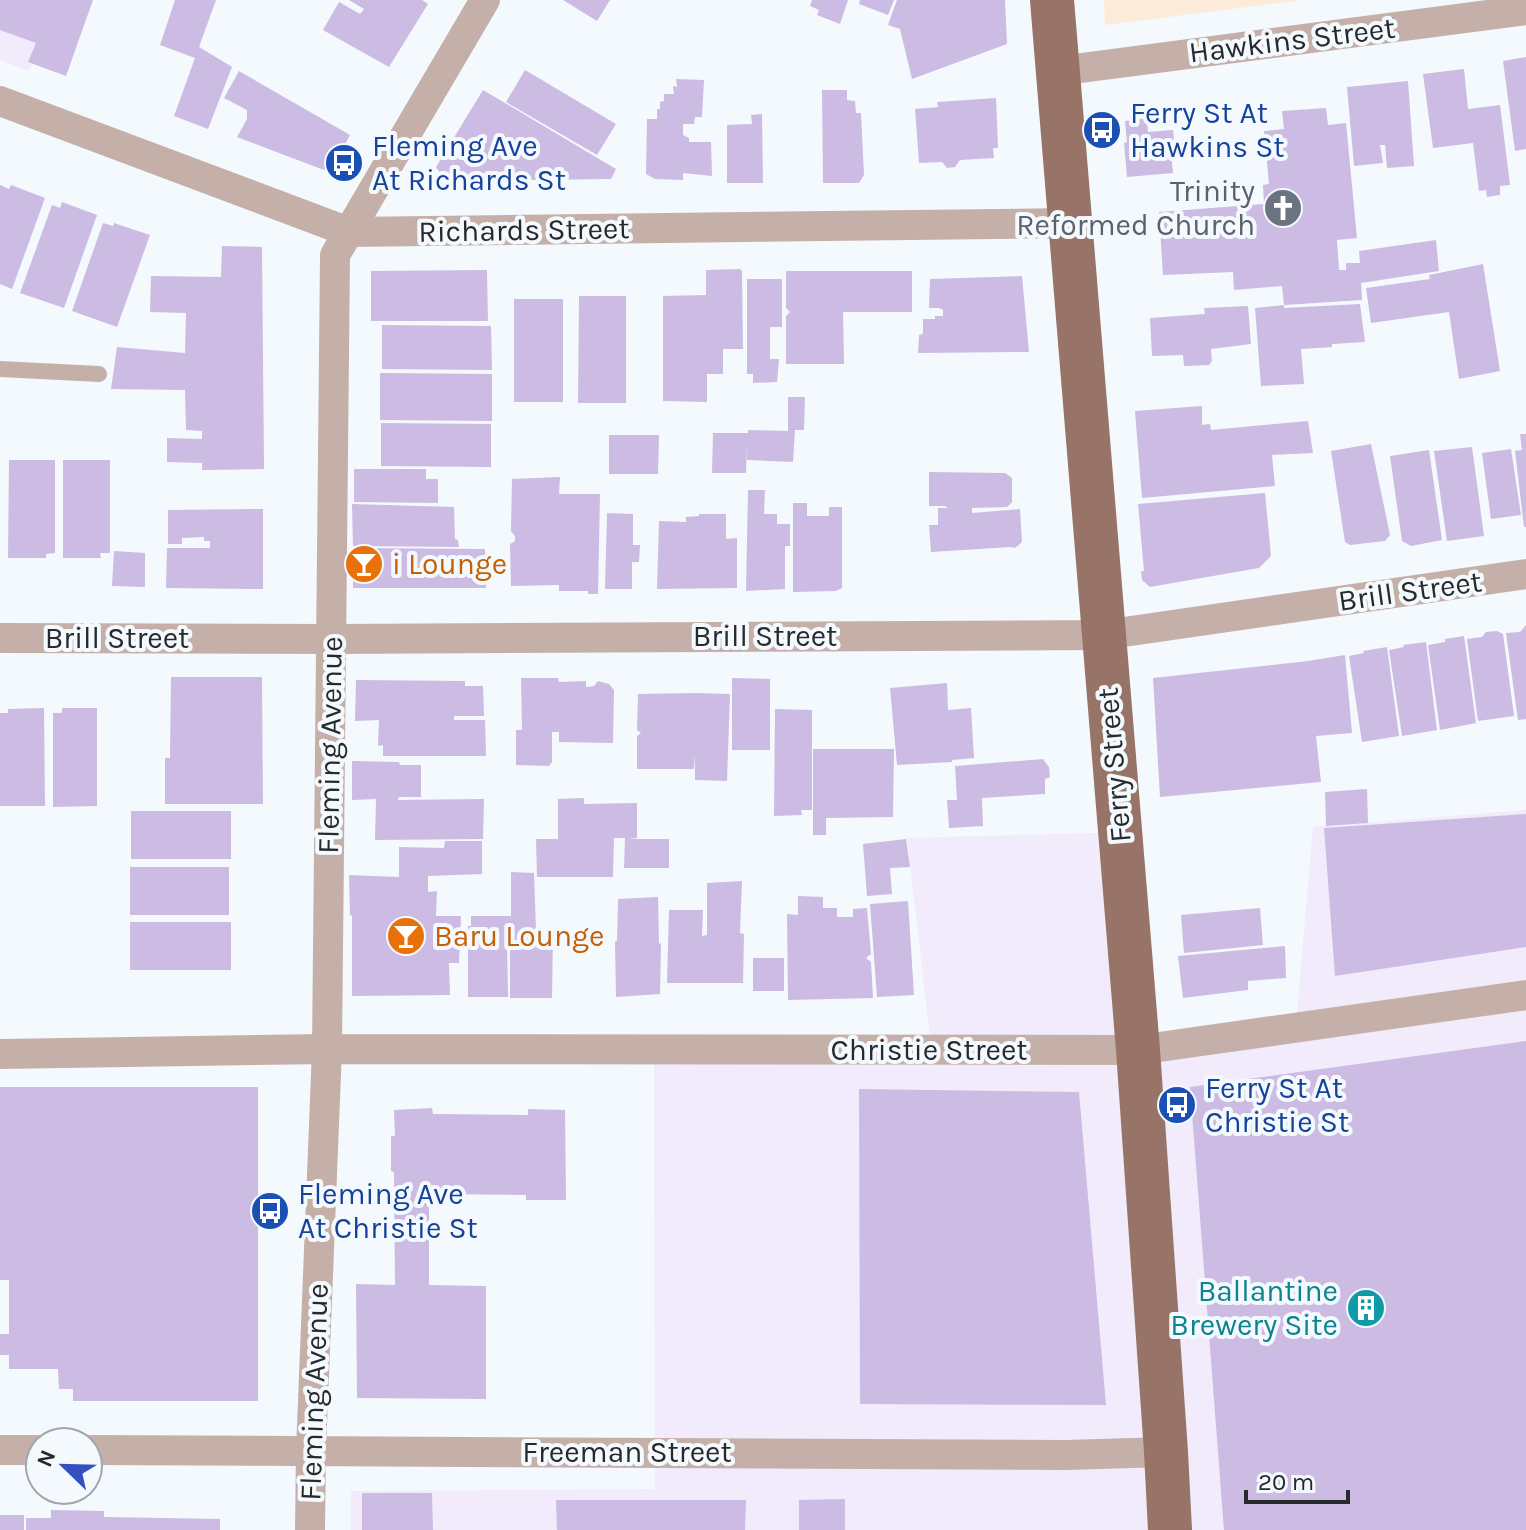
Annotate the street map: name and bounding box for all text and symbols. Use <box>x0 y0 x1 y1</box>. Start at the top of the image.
street label: Hawkins Street <box>1187 9 1397 71</box>
place label: Ferry St At Hawkins St <box>1130 95 1285 165</box>
bus stop icon: Ferry St At Hawkins St <box>1081 109 1123 151</box>
place label: Fleming Ave At Richards St <box>372 128 566 198</box>
bus stop icon: Fleming Ave At Richards St <box>323 142 365 184</box>
place label: Trinity Reformed Church <box>1016 173 1255 243</box>
church icon: Trinity Reformed Church <box>1262 187 1304 229</box>
street label: Richards Street <box>418 210 630 250</box>
bar icon: i Lounge <box>343 543 385 585</box>
place label: i Lounge <box>392 546 507 582</box>
street label: Brill Street <box>1336 563 1484 619</box>
street label: Brill Street <box>693 618 837 654</box>
street label: Brill Street <box>45 620 189 656</box>
street label: Fleming Avenue <box>310 636 350 854</box>
street label: Ferry Street <box>1089 686 1139 844</box>
bar icon: Baru Lounge <box>385 915 427 957</box>
place label: Baru Lounge <box>434 918 604 954</box>
street label: Christie Street <box>830 1032 1028 1068</box>
place label: Ferry St At Christie St <box>1205 1070 1349 1140</box>
bus stop icon: Ferry St At Christie St <box>1156 1084 1198 1126</box>
place label: Fleming Ave At Christie St <box>298 1176 478 1246</box>
bus stop icon: Fleming Ave At Christie St <box>249 1190 291 1232</box>
place label: Ballantine Brewery Site <box>1170 1273 1338 1343</box>
street label: Fleming Avenue <box>292 1283 336 1501</box>
building icon: Ballantine Brewery Site <box>1345 1287 1387 1329</box>
north arrow <box>24 1426 104 1506</box>
street label: Freeman Street <box>522 1434 732 1470</box>
text: N <box>31 1446 62 1471</box>
scale bar <box>1246 1454 1348 1504</box>
text: 20 m <box>1258 1468 1314 1496</box>

